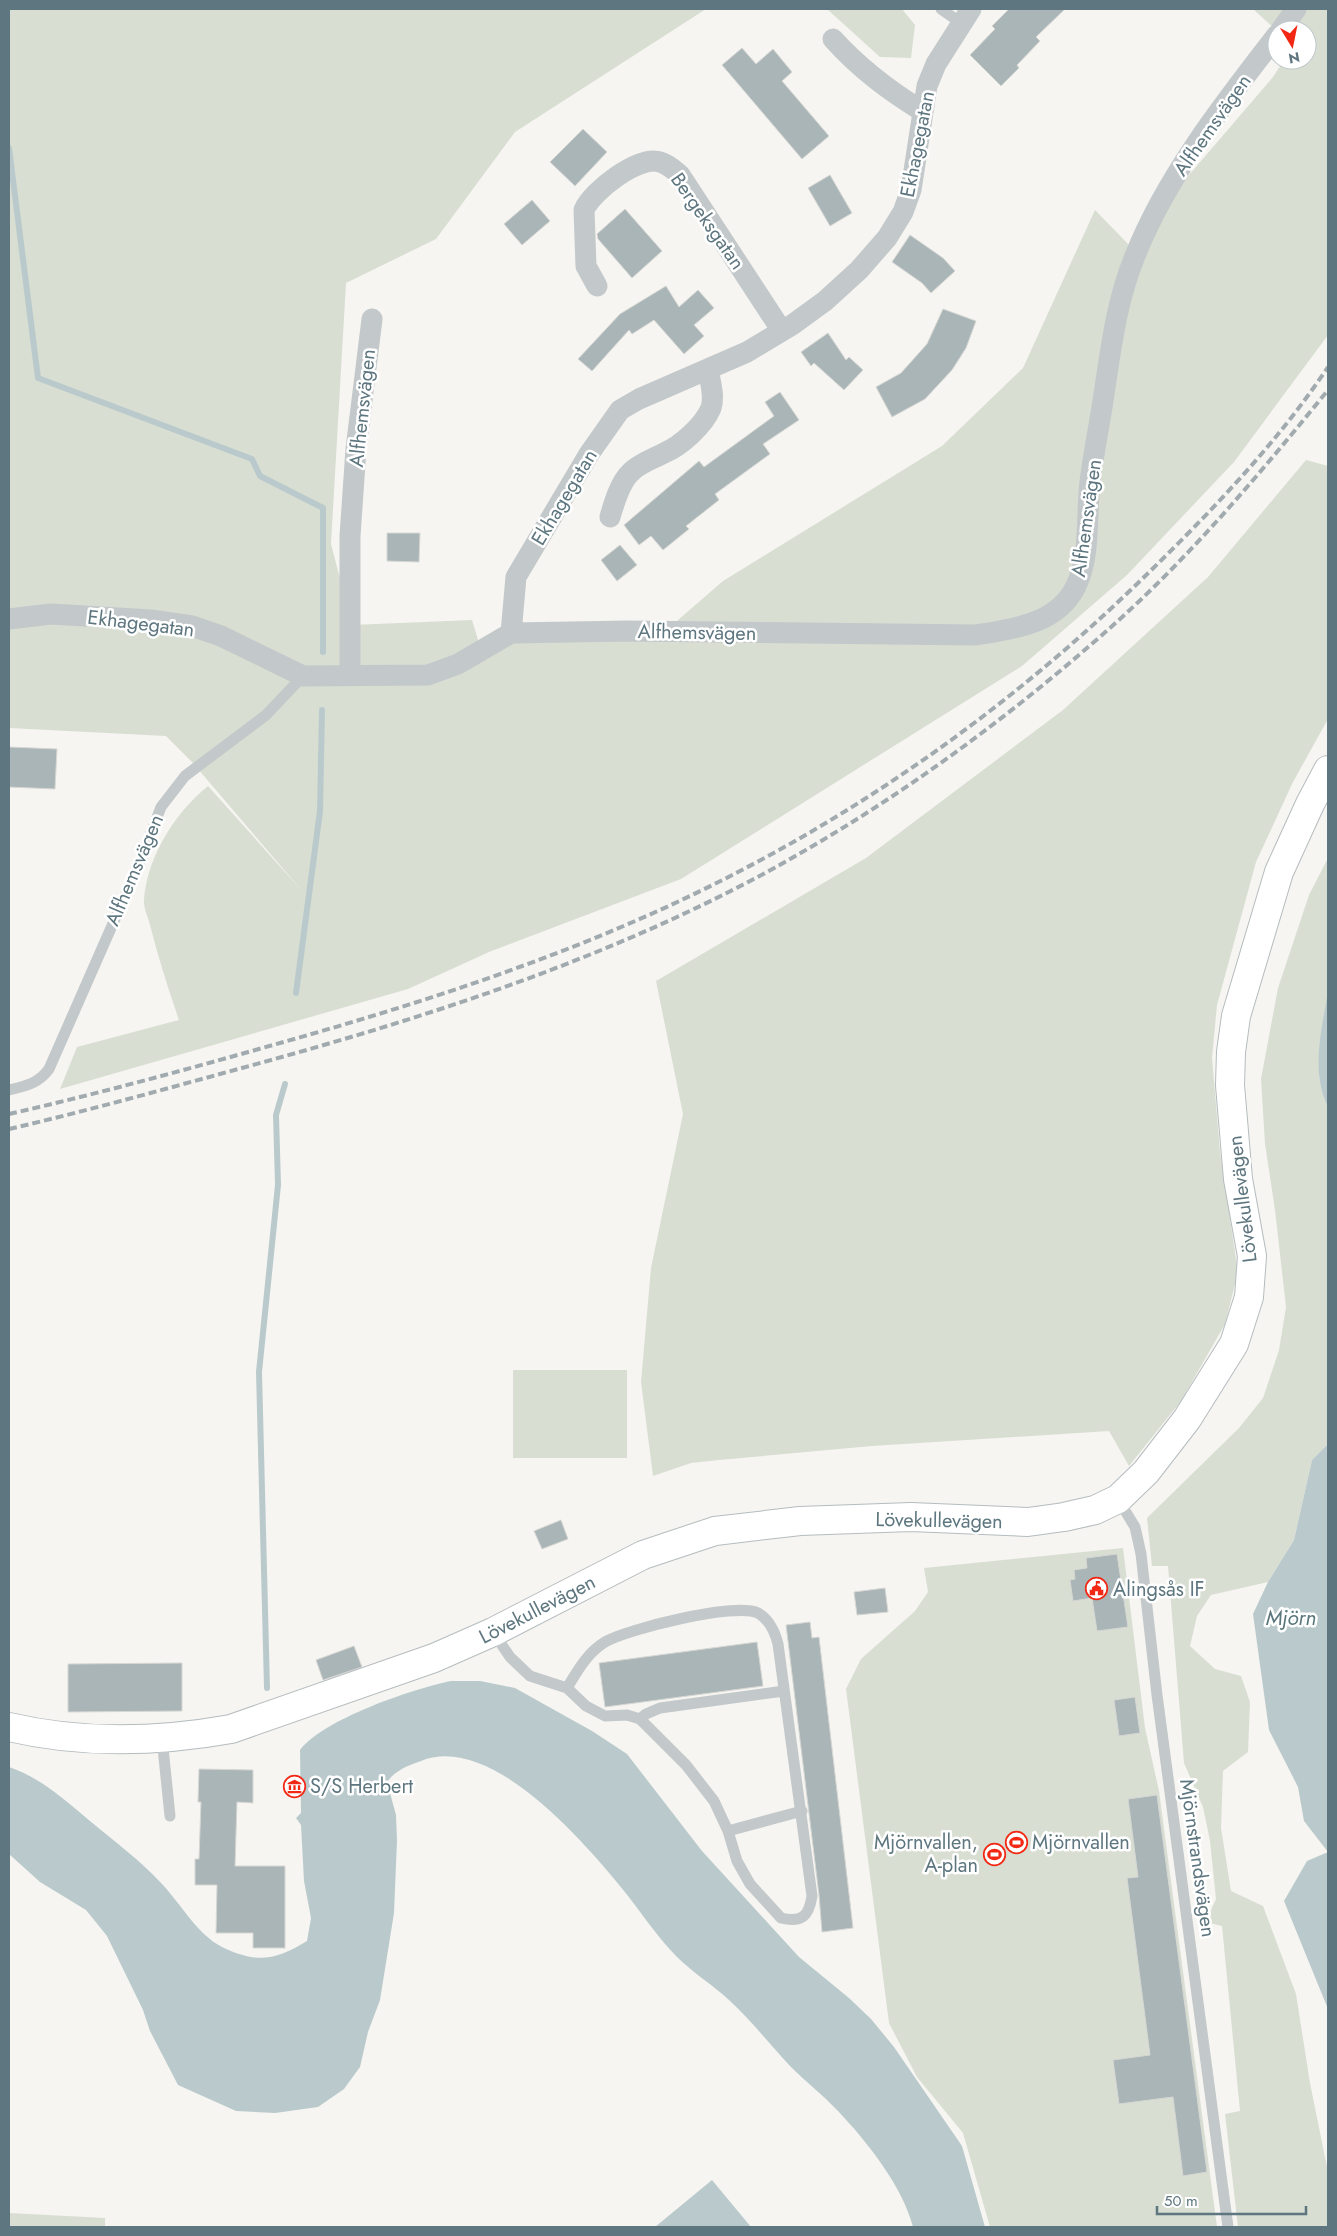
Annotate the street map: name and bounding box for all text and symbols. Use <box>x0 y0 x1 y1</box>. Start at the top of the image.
north arrow <box>1267 20 1317 70</box>
text: N <box>1287 47 1301 69</box>
street label: Alfhemsvägen <box>1167 68 1258 182</box>
street label: Ekhagegatan <box>893 89 942 200</box>
street label: Bergeksgatan <box>663 167 752 276</box>
street label: Alfhemsvägen <box>342 348 383 469</box>
street label: Ekhagegatan <box>524 444 605 551</box>
street label: Alfhemsvägen <box>1064 457 1109 579</box>
street label: Ekhagegatan <box>86 603 196 644</box>
street label: Alfhemsvägen <box>637 617 757 648</box>
street label: Alfhemsvägen <box>98 810 171 930</box>
street label: Lövekullevägen <box>1220 1134 1265 1264</box>
street label: Lövekullevägen <box>875 1505 1003 1536</box>
street label: Lövekullevägen <box>474 1568 601 1651</box>
place label: Alingsås IF <box>1113 1575 1205 1604</box>
public building icon: Alingsås IF <box>1085 1577 1109 1601</box>
water label: Mjörn <box>1266 1603 1316 1633</box>
place label: S/S Herbert <box>310 1772 413 1801</box>
museum icon: S/S Herbert <box>282 1774 306 1798</box>
street label: Mjörnstrandsvägen <box>1172 1777 1223 1939</box>
place label: Mjörnvallen, A-plan <box>874 1828 978 1880</box>
place label: Mjörnvallen <box>1032 1828 1130 1857</box>
sports icon: Mjörnvallen <box>1004 1830 1028 1854</box>
sports icon: Mjörnvallen, A-plan <box>982 1842 1006 1866</box>
scale bar <box>1157 2184 1306 2216</box>
text: 50 m <box>1164 2190 1198 2212</box>

